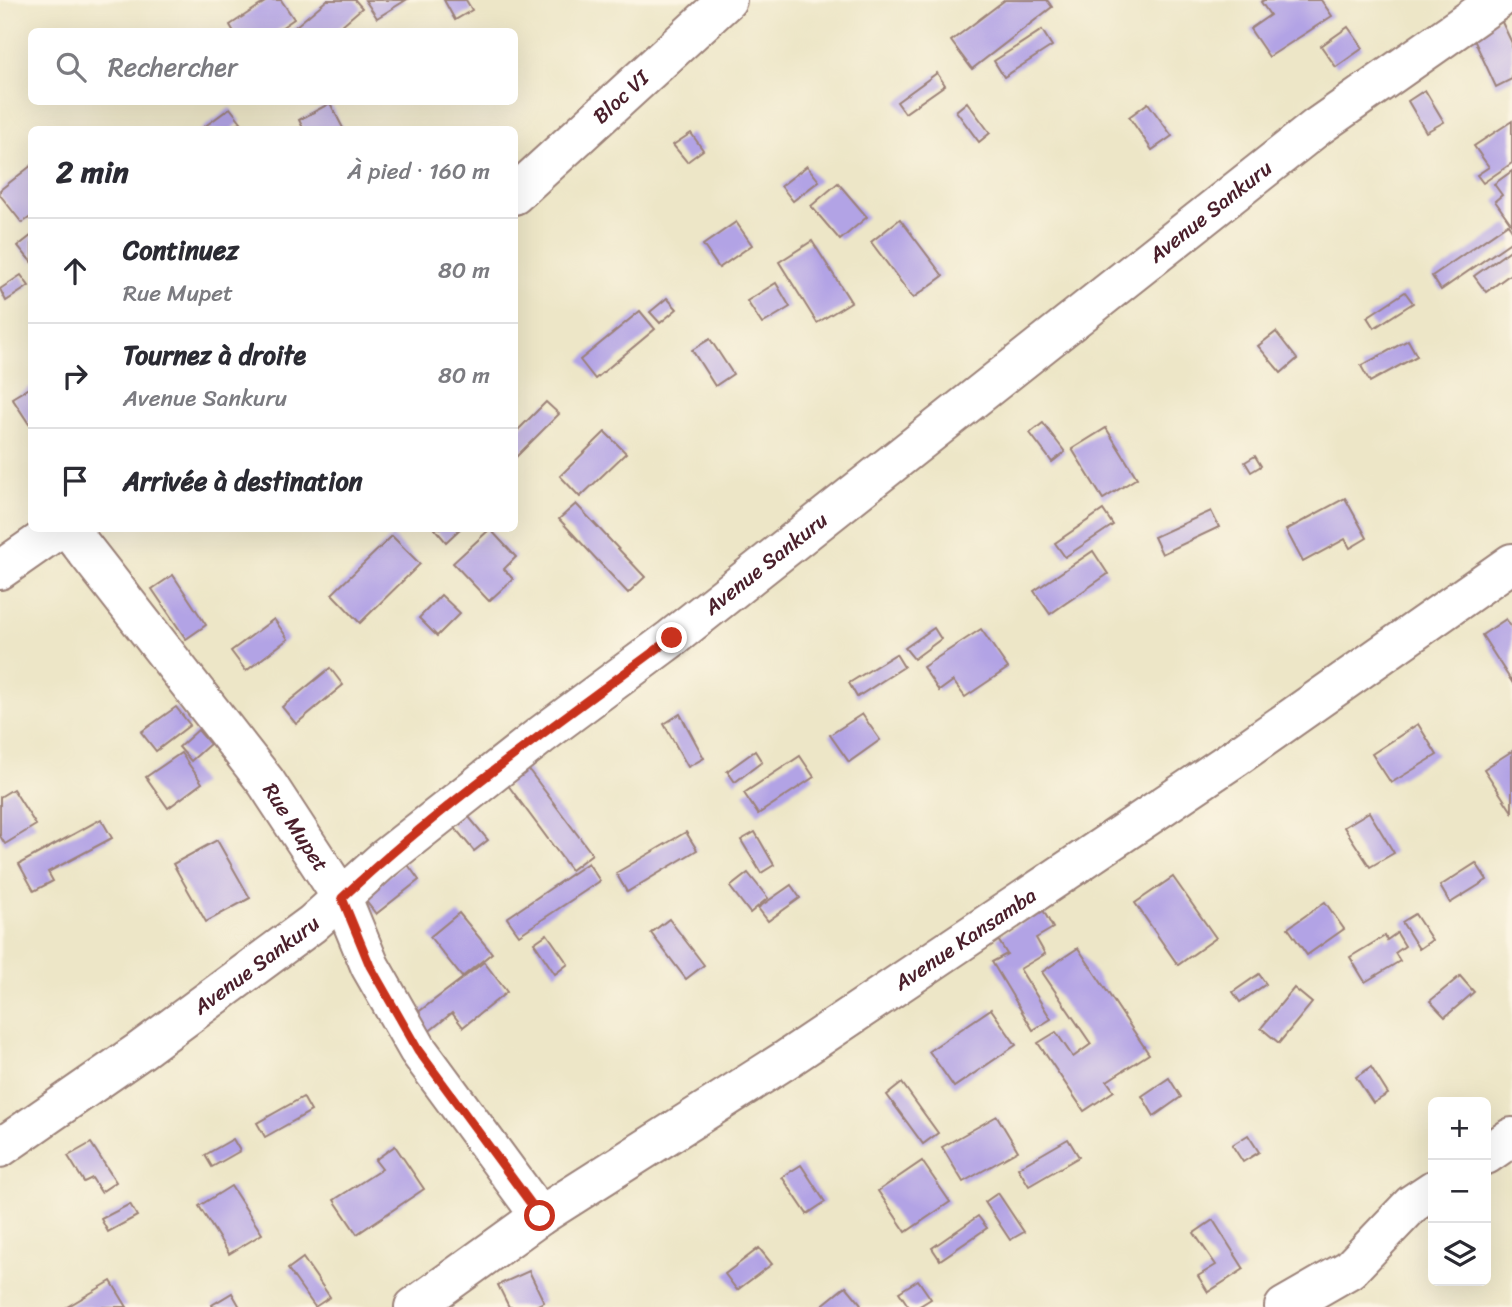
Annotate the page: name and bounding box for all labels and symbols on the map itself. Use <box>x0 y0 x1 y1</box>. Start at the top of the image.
street label: Bloc VI <box>584 59 660 134</box>
street label: Avenue Sankuru <box>1139 150 1281 274</box>
street label: Avenue Sankuru <box>695 502 836 626</box>
route end <box>656 622 687 653</box>
street label: Rue Mupet <box>252 775 339 880</box>
street label: Avenue Kansamba <box>885 877 1045 1002</box>
street label: Avenue Sankuru <box>184 906 329 1025</box>
route start <box>524 1200 555 1231</box>

